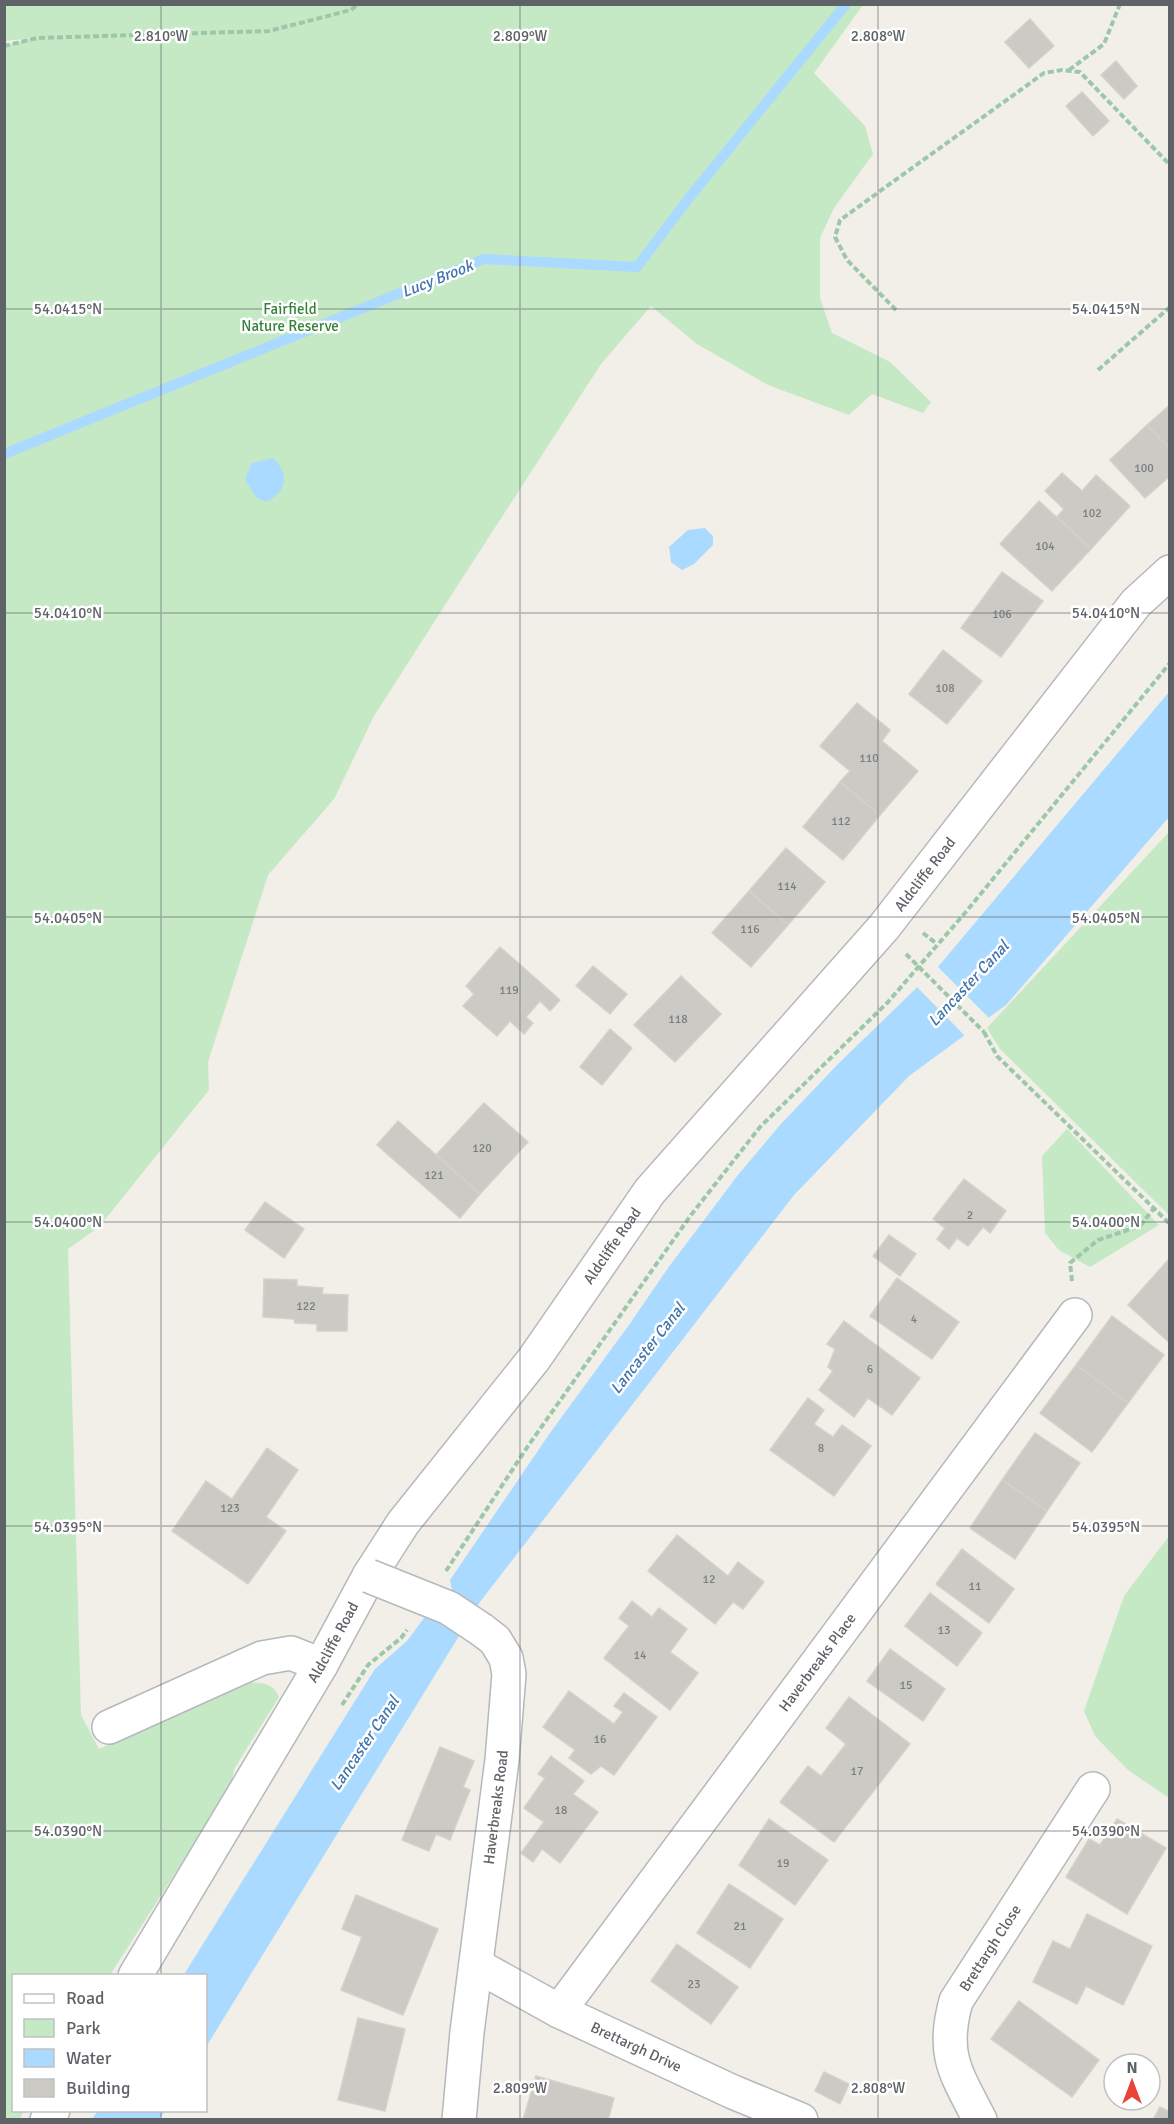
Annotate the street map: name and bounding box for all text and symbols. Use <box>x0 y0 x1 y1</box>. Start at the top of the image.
text: 2.810°W <box>134 27 189 45</box>
text: 2.809°W <box>493 27 548 45</box>
text: 2.808°W <box>851 27 906 45</box>
water label: Lucy Brook <box>399 255 478 302</box>
text: 54.0415°N <box>34 300 102 318</box>
park label: Fairfield Nature Reserve <box>241 300 339 335</box>
text: 54.0415°N <box>1072 300 1140 318</box>
house number: 100 <box>1134 461 1154 476</box>
house number: 102 <box>1082 506 1102 521</box>
house number: 104 <box>1035 539 1055 554</box>
text: 54.0410°N <box>34 604 102 622</box>
text: 54.0410°N <box>1072 604 1140 622</box>
house number: 106 <box>992 607 1012 622</box>
house number: 108 <box>935 681 955 696</box>
house number: 110 <box>859 751 879 766</box>
house number: 112 <box>831 814 851 829</box>
street label: Aldcliffe Road <box>890 834 959 915</box>
house number: 114 <box>777 879 797 894</box>
text: 54.0405°N <box>34 909 102 927</box>
text: 54.0405°N <box>1072 909 1140 927</box>
house number: 116 <box>740 922 760 937</box>
water label: Lancaster Canal <box>924 936 1014 1031</box>
house number: 119 <box>499 983 519 998</box>
house number: 118 <box>668 1012 688 1027</box>
house number: 120 <box>472 1141 492 1156</box>
house number: 121 <box>424 1168 444 1183</box>
street label: Aldcliffe Road <box>579 1204 645 1288</box>
house number: 2 <box>967 1208 973 1223</box>
text: 54.0400°N <box>34 1213 102 1231</box>
text: 54.0400°N <box>1072 1213 1140 1231</box>
water label: Lancaster Canal <box>606 1298 690 1398</box>
house number: 122 <box>296 1299 316 1314</box>
house number: 4 <box>911 1312 918 1327</box>
house number: 6 <box>867 1362 873 1377</box>
house number: 8 <box>818 1441 824 1456</box>
house number: 123 <box>220 1501 240 1516</box>
text: 54.0395°N <box>34 1518 102 1536</box>
text: 54.0395°N <box>1072 1518 1140 1536</box>
house number: 12 <box>703 1572 715 1587</box>
house number: 11 <box>969 1579 981 1594</box>
street label: Aldcliffe Road <box>304 1599 362 1686</box>
street label: Haverbreaks Place <box>775 1610 860 1715</box>
house number: 13 <box>938 1623 950 1638</box>
house number: 14 <box>634 1648 647 1663</box>
house number: 15 <box>900 1678 912 1693</box>
water label: Lancaster Canal <box>326 1691 405 1795</box>
house number: 16 <box>594 1732 606 1747</box>
street label: Haverbreaks Road <box>480 1749 512 1865</box>
house number: 17 <box>851 1764 863 1779</box>
house number: 18 <box>555 1803 567 1818</box>
text: 54.0390°N <box>34 1822 102 1840</box>
text: 54.0390°N <box>1072 1822 1140 1840</box>
house number: 19 <box>777 1856 789 1871</box>
street label: Brettargh Close <box>956 1901 1025 1995</box>
house number: 21 <box>734 1919 746 1934</box>
legend <box>12 1974 207 2112</box>
house number: 23 <box>688 1977 700 1992</box>
text: Road <box>66 1987 105 2009</box>
text: Park <box>66 2017 101 2039</box>
street label: Brettargh Drive <box>588 2018 684 2076</box>
text: Water <box>66 2047 112 2069</box>
north arrow <box>1102 2052 1162 2112</box>
text: N <box>1126 2058 1138 2078</box>
text: Building <box>66 2077 130 2099</box>
text: 2.809°W <box>493 2079 548 2097</box>
text: 2.808°W <box>851 2079 906 2097</box>

